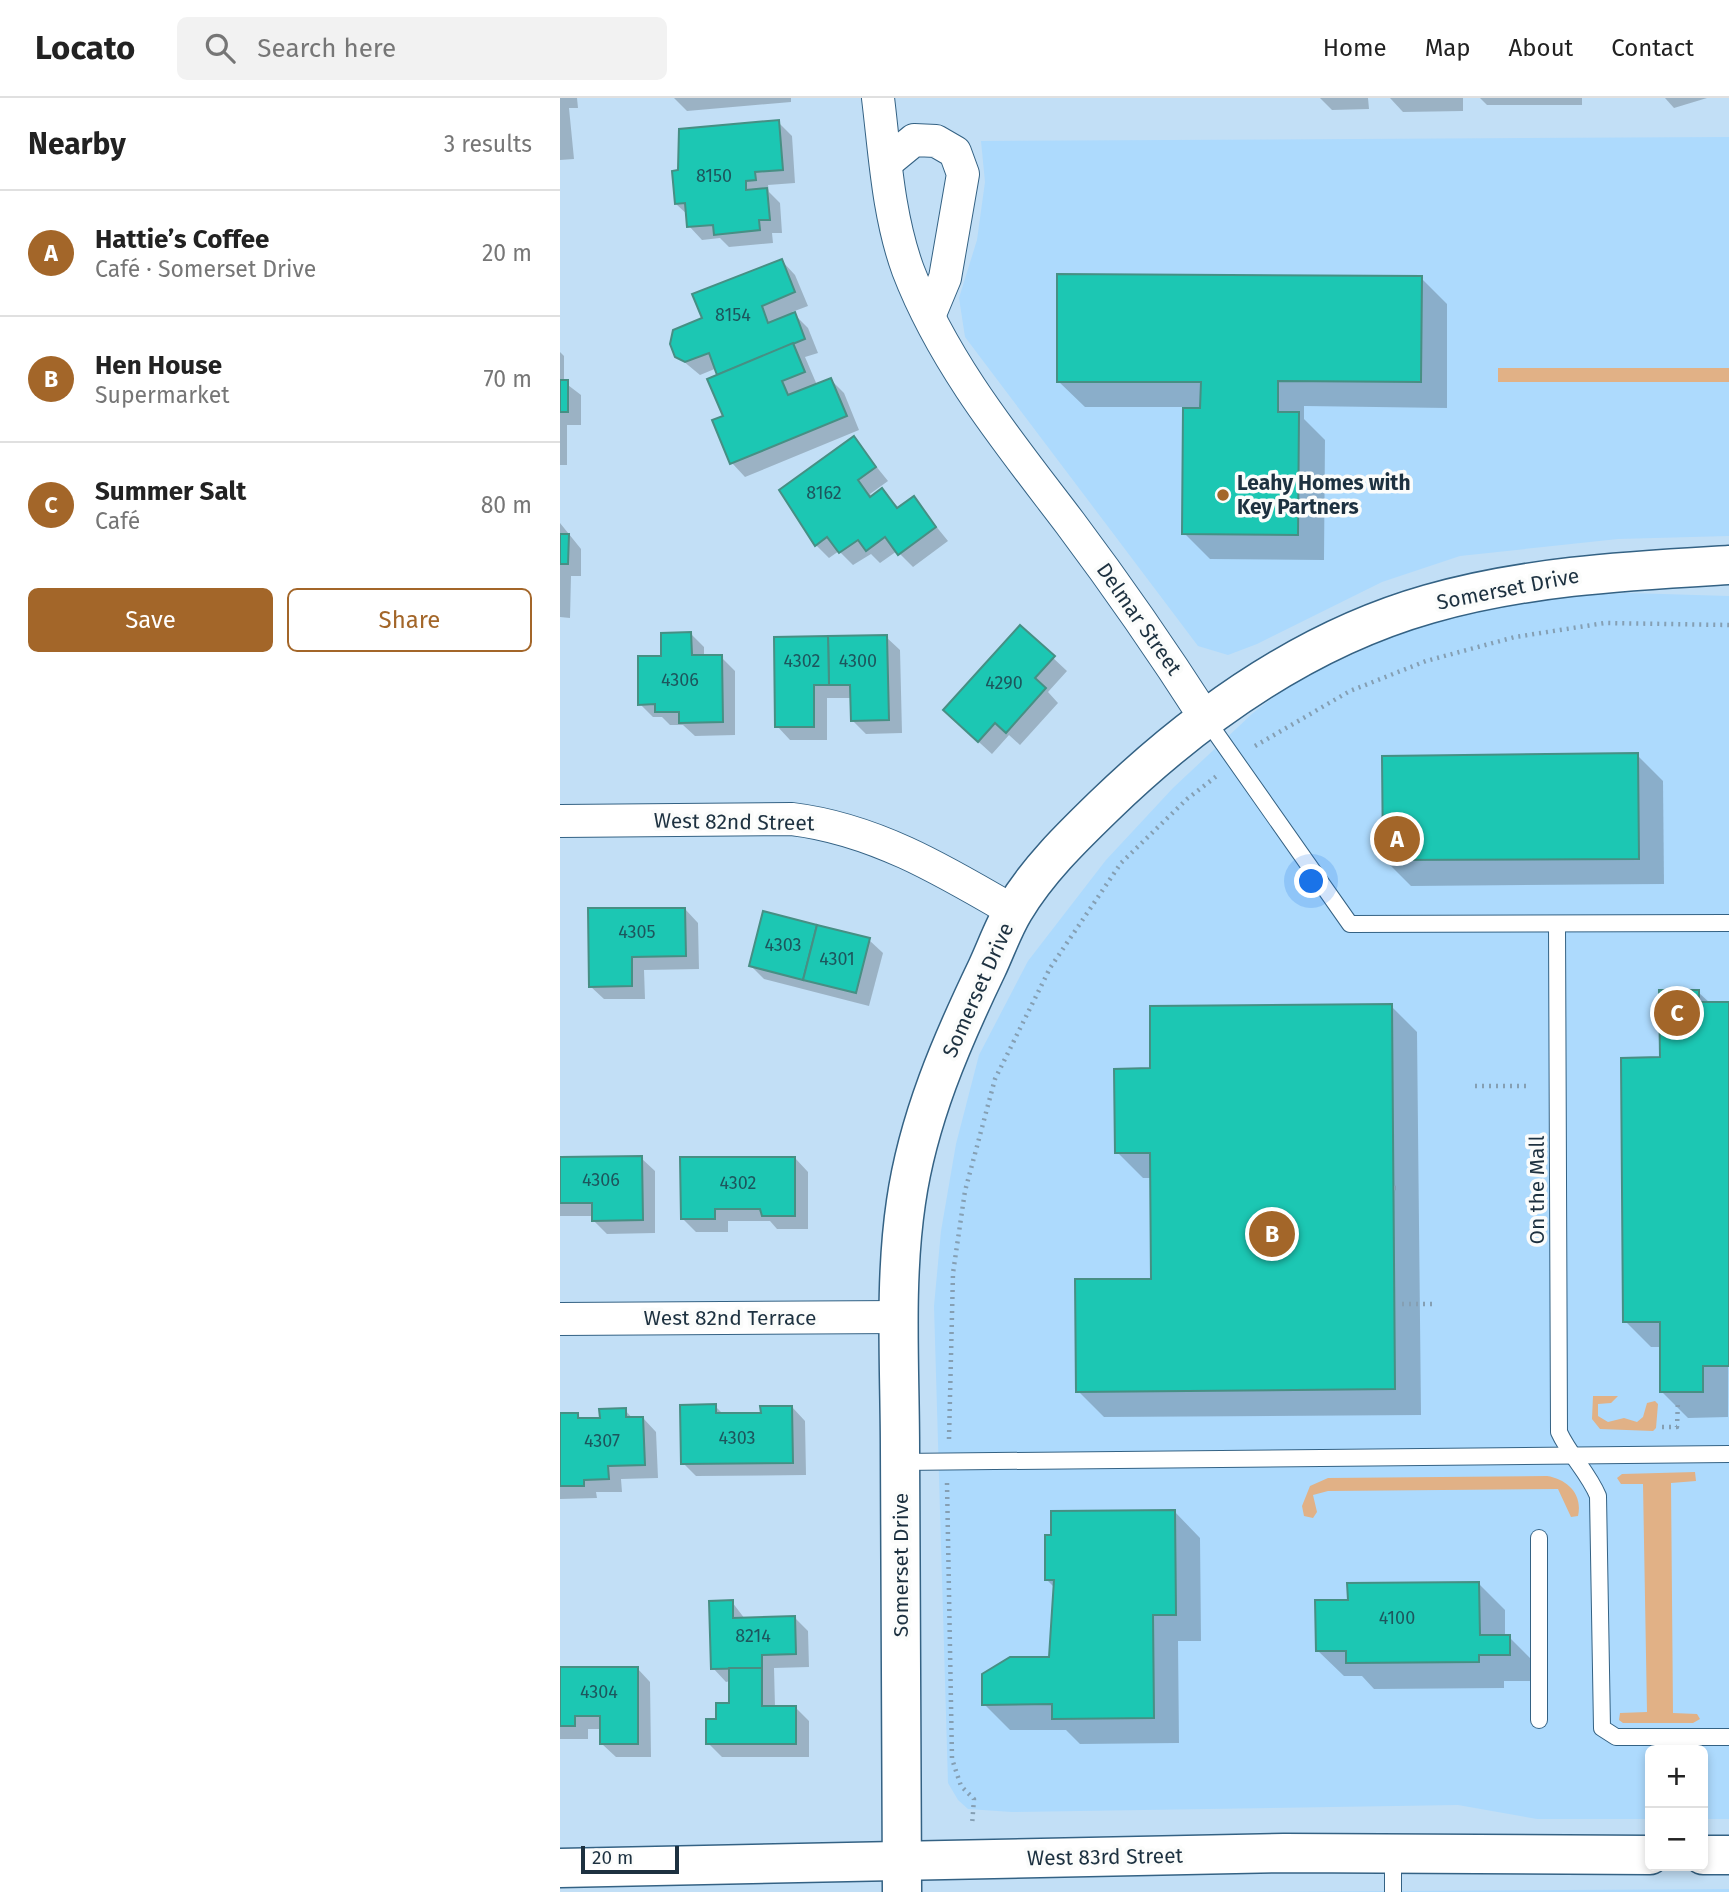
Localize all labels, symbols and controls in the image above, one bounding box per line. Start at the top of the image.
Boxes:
search box [177,17,667,80]
text: Locato [35,28,135,68]
icon: search [201,29,239,67]
text: Search here [257,33,396,64]
text: Home [1323,34,1387,62]
text: Map [1425,34,1471,62]
text: About [1509,34,1573,62]
text: Contact [1611,34,1694,62]
text: Nearby [28,126,126,162]
text: 3 results [444,130,532,158]
house number: 8150 [696,165,732,187]
text: Hattie’s Coffee [95,224,269,255]
text: A [44,239,58,267]
text: 20 m [482,239,532,267]
text: Café · Somerset Drive [95,255,316,283]
house number: 8154 [715,304,751,326]
text: Hen House [95,350,222,381]
text: B [44,365,58,393]
text: 70 m [483,365,532,393]
text: Supermarket [95,381,230,409]
place label: Leahy Homes with Key Partners [1237,470,1411,520]
text: Summer Salt [95,476,246,507]
house number: 8162 [806,482,842,504]
marker: Leahy Homes with Key Partners [1215,487,1231,503]
text: C [44,491,58,519]
text: 80 m [481,491,532,519]
text: Café [95,507,140,535]
street label: Delmar Street [1091,558,1188,681]
street label: Somerset Drive [1435,562,1581,616]
button: Save [28,588,273,652]
button: Share [287,588,532,652]
house number: 4302 [784,650,821,672]
house number: 4300 [839,650,877,672]
house number: 4306 [661,669,699,691]
house number: 4290 [985,672,1023,694]
street label: West 82nd Street [653,808,815,836]
pin: A [1374,813,1420,865]
your location [1294,864,1328,898]
street label: Somerset Drive [937,919,1019,1061]
house number: 4305 [618,921,656,943]
house number: 4303 [764,934,802,956]
house number: 4301 [819,948,855,970]
pin: C [1654,987,1700,1039]
street label: On the Mall [1524,1135,1550,1245]
house number: 4306 [582,1169,620,1191]
house number: 4302 [720,1172,757,1194]
pin: B [1249,1208,1295,1260]
street label: West 82nd Terrace [644,1305,816,1331]
house number: 4303 [718,1427,756,1449]
house number: 4307 [584,1430,620,1452]
street label: Somerset Drive [888,1493,914,1637]
house number: 4100 [1379,1607,1415,1629]
house number: 8214 [735,1625,771,1647]
house number: 4304 [580,1681,618,1703]
map controls [1645,1745,1708,1871]
button: + [1645,1745,1708,1808]
button: − [1645,1808,1708,1871]
scale bar [581,1843,679,1875]
street label: West 83rd Street [1027,1843,1184,1871]
text: 20 m [592,1846,633,1869]

